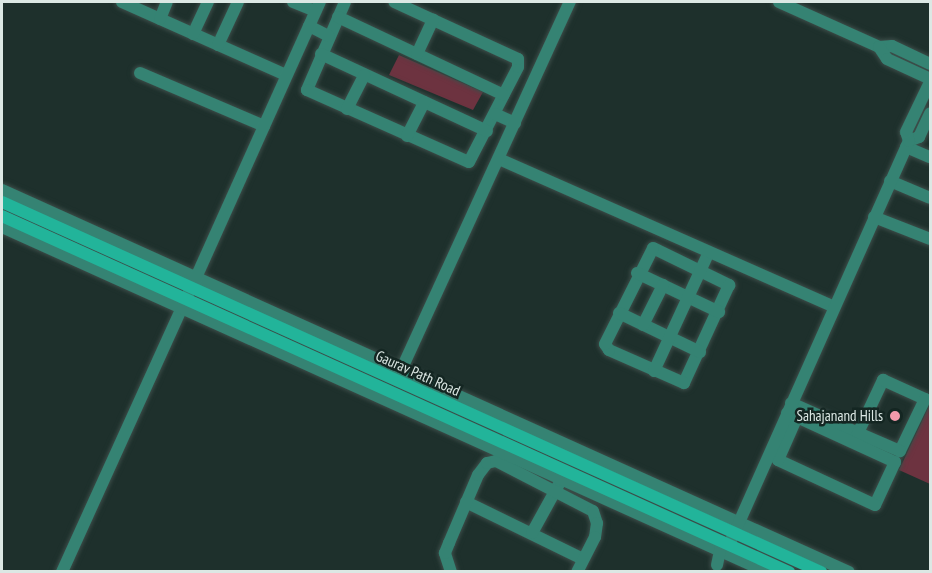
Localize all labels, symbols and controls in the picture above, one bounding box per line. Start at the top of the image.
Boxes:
street label: Gaurav Path Road [373,346,463,400]
place label: Sahajanand Hills [797,407,883,425]
marker: Sahajanand Hills [888,409,902,423]

